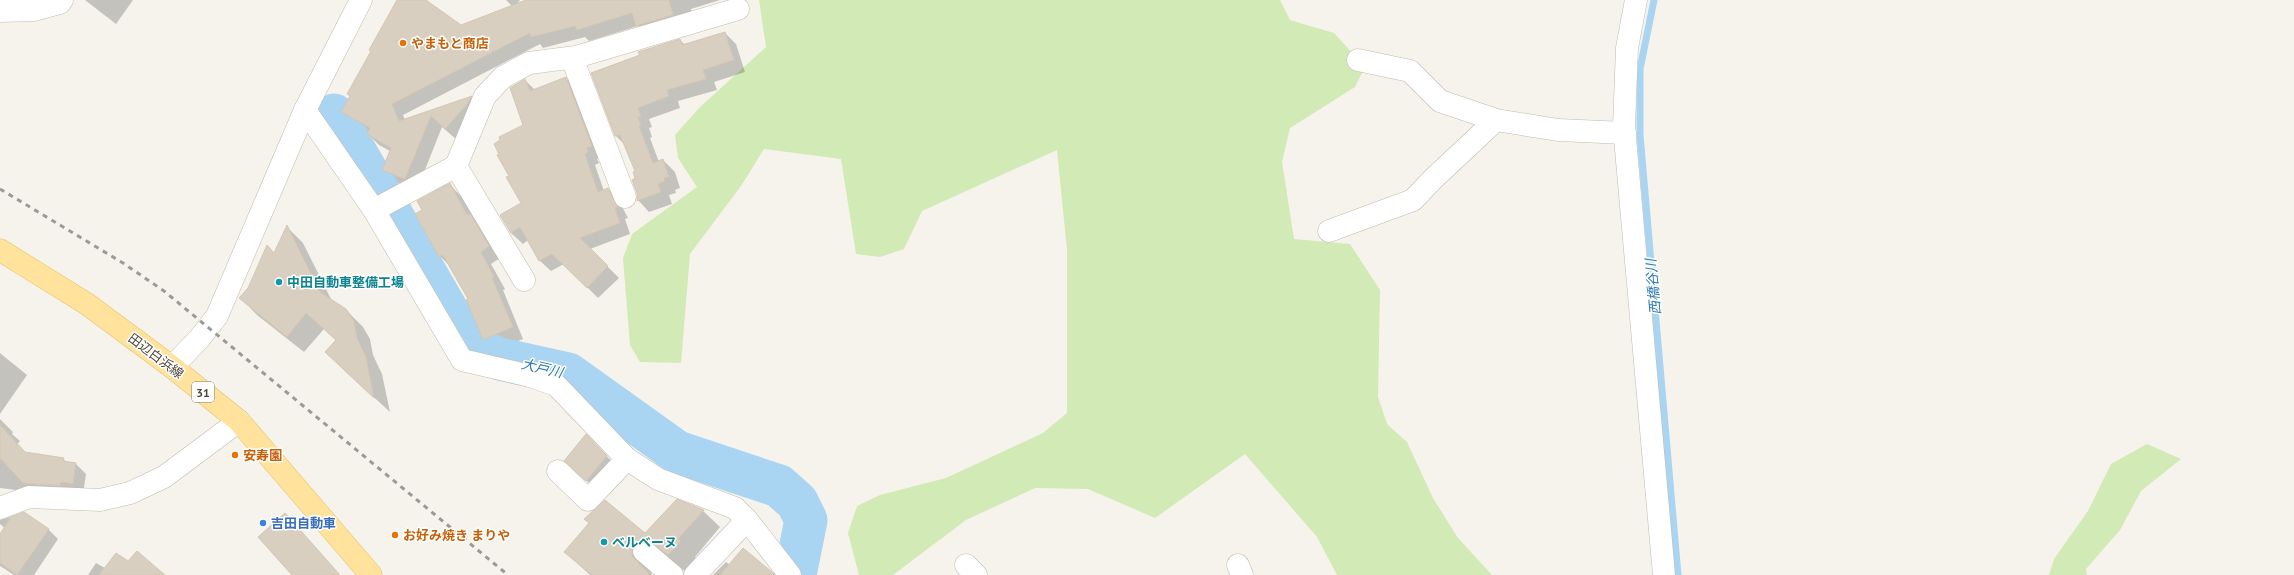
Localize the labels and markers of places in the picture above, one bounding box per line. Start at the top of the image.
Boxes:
place label: やまもと商店 [411,35,489,52]
marker: やまもと商店 [398,38,408,48]
place label: 中田自動車整備工場 [287,274,404,291]
marker: 中田自動車整備工場 [274,277,284,287]
place label: 安寿園 [243,447,282,464]
marker: 安寿園 [230,450,240,460]
place label: 吉田自動車 [271,515,336,532]
marker: 吉田自動車 [258,518,268,528]
place label: お好み焼き まりや [403,527,510,544]
marker: お好み焼き まりや [390,530,400,540]
place label: ベルベーヌ [612,534,677,551]
marker: ベルベーヌ [599,537,609,547]

